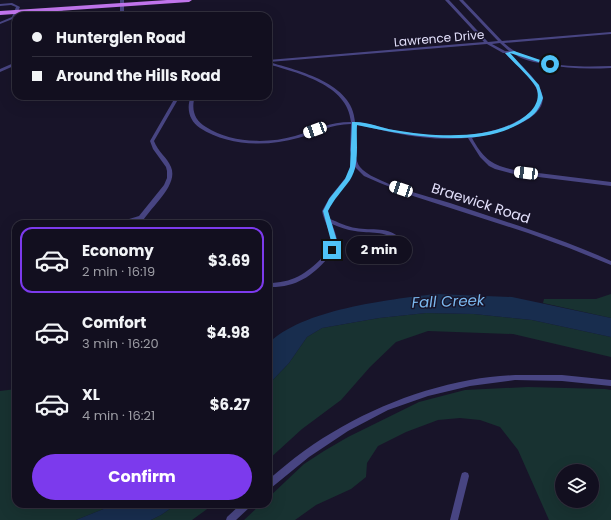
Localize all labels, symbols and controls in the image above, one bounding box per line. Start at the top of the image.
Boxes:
street label: Lawrence Drive [393,26,485,50]
text: Hunterglen Road [56,27,186,48]
route start [541,55,559,73]
text: Around the Hills Road [56,65,221,86]
car [302,120,328,140]
car [513,166,539,180]
street label: Braewick Road [429,178,533,228]
car [388,179,414,199]
callout: 2 min [346,236,412,264]
text: Economy [82,240,154,261]
text: 2 min [361,240,397,259]
route end [323,241,341,259]
icon: car [34,242,70,278]
text: $3.69 [208,250,250,271]
text: 2 min · 16:19 [82,262,155,281]
water label: Fall Creek [411,289,486,313]
text: Comfort [82,312,146,333]
icon: car [34,314,70,350]
text: $4.98 [207,322,250,343]
text: 3 min · 16:20 [82,334,159,353]
text: XL [82,384,100,405]
icon: car [34,386,70,422]
text: $6.27 [210,394,250,415]
text: 4 min · 16:21 [82,406,155,425]
button: Confirm [32,454,252,500]
map controls [555,464,599,508]
button: layers [555,464,599,508]

